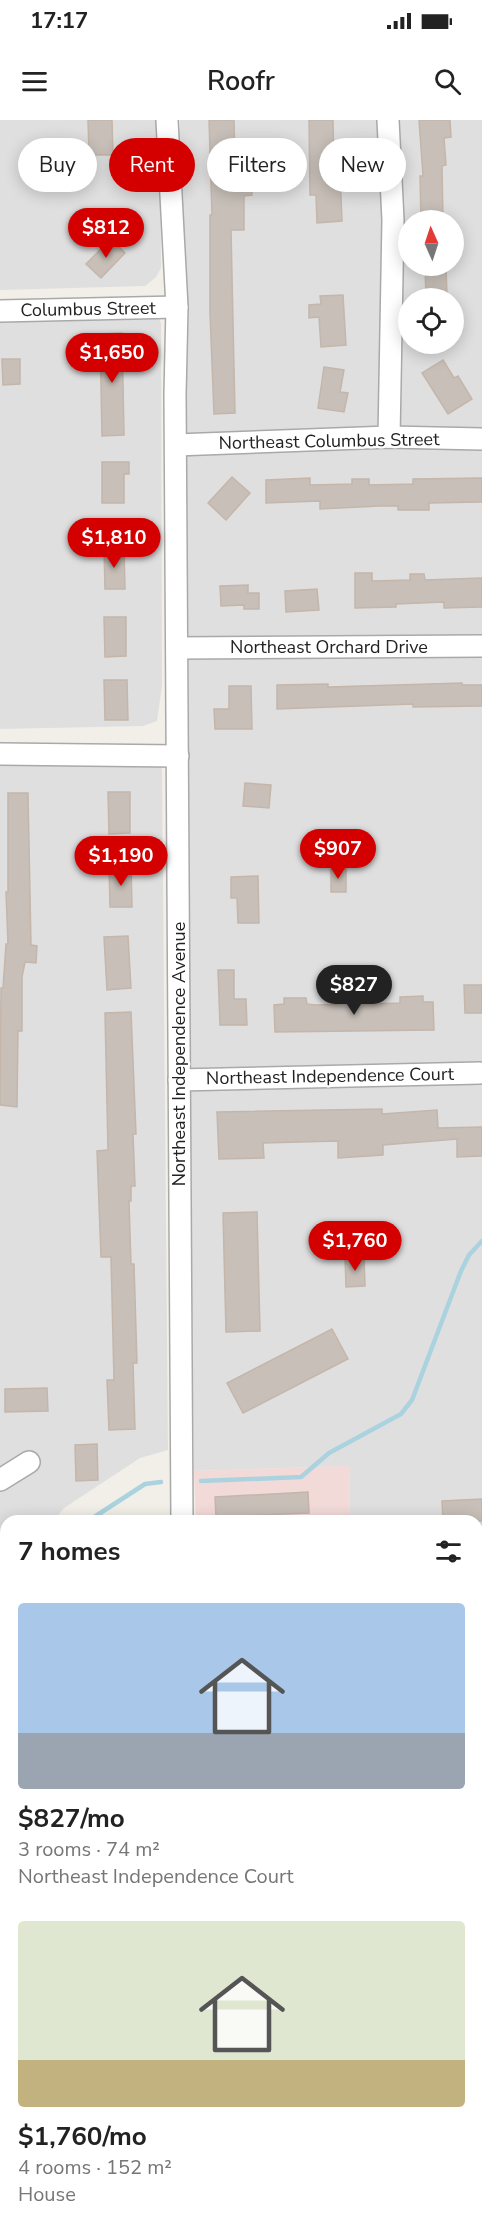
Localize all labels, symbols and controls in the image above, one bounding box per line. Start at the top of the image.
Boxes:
text: 17:17 [30,6,88,36]
text: Roofr [207,63,275,100]
icon: menu [18,65,51,98]
icon: search [431,65,464,98]
chip: Buy [18,138,97,192]
chip: Rent [109,138,195,192]
chip: Filters [207,138,307,192]
chip: New [319,138,406,192]
pin: $812 [70,208,142,259]
north arrow [398,210,464,276]
map controls [398,210,464,354]
text: $812 [82,214,130,241]
button: locate [398,288,464,354]
street label: Columbus Street [20,296,157,322]
pin: $1,650 [63,333,161,384]
text: $1,650 [80,339,144,366]
street label: Northeast Columbus Street [218,427,440,455]
pin: $1,810 [65,518,163,569]
text: $1,810 [82,524,146,551]
street label: Northeast Orchard Drive [230,635,428,659]
pin: $907 [302,829,374,880]
text: $907 [314,835,362,862]
pin: $1,190 [72,836,170,887]
text: $1,190 [89,842,153,869]
street label: Northeast Independence Avenue [167,922,191,1186]
pin: $827 [318,965,390,1016]
text: $827 [330,971,378,998]
street label: Northeast Independence Court [206,1062,455,1090]
pin: $1,760 [306,1221,404,1272]
text: $1,760 [323,1227,387,1254]
text: 7 homes [18,1534,120,1569]
icon: filters [432,1535,465,1568]
icon: home [188,1642,296,1750]
text: $827/mo [18,1801,125,1836]
text: 3 rooms · 74 m² [18,1836,160,1863]
text: Northeast Independence Court [18,1863,294,1890]
icon: home [188,1960,296,2068]
text: $1,760/mo [18,2119,147,2154]
text: 4 rooms · 152 m² [18,2154,172,2181]
text: House [18,2181,76,2208]

